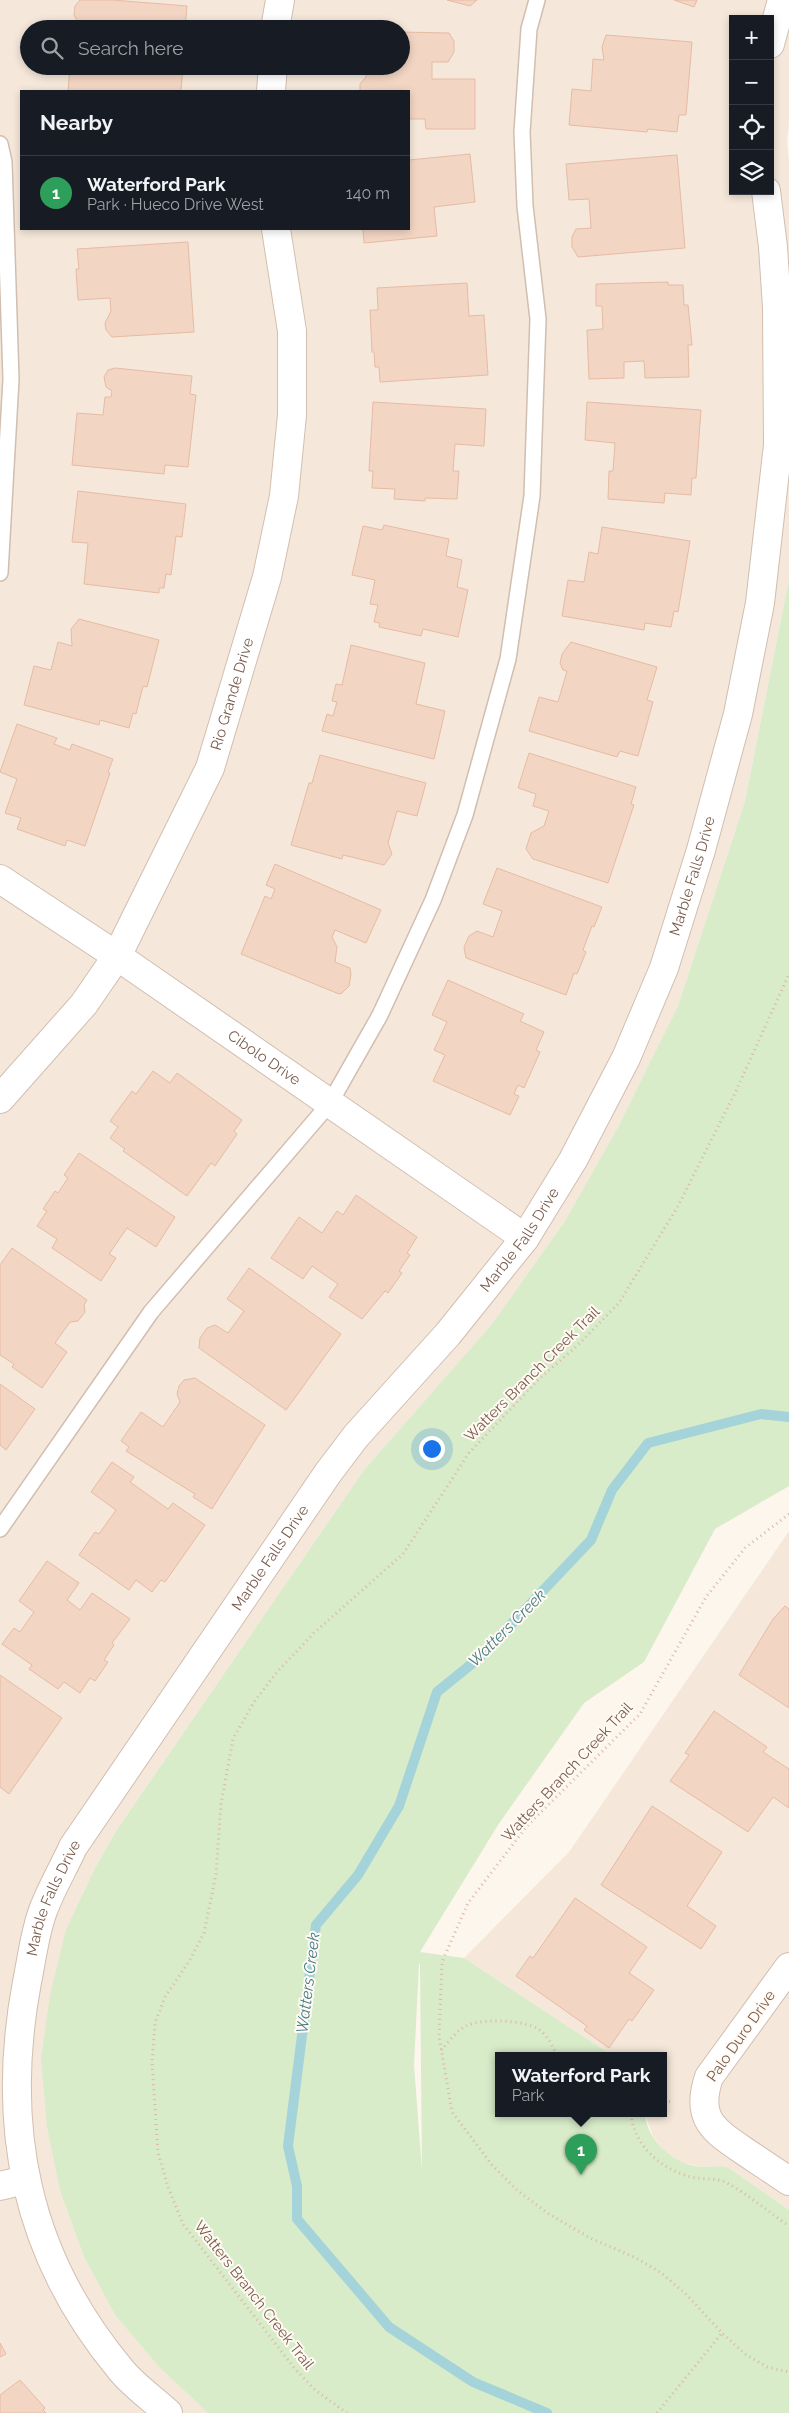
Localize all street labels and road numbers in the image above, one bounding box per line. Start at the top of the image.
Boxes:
street label: Rio Grande Drive [207,635,257,752]
street label: Marble Falls Drive [666,814,719,938]
street label: Cibolo Drive [224,1026,304,1089]
street label: Marble Falls Drive [476,1184,563,1295]
street label: Watters Branch Creek Trail [461,1302,604,1445]
street label: Marble Falls Drive [228,1502,313,1614]
street label: Watters Branch Creek Trail [498,1698,637,1845]
street label: Marble Falls Drive [23,1836,84,1957]
street label: Palo Duro Drive [703,1987,779,2085]
street label: Watters Branch Creek Trail [190,2217,318,2374]

